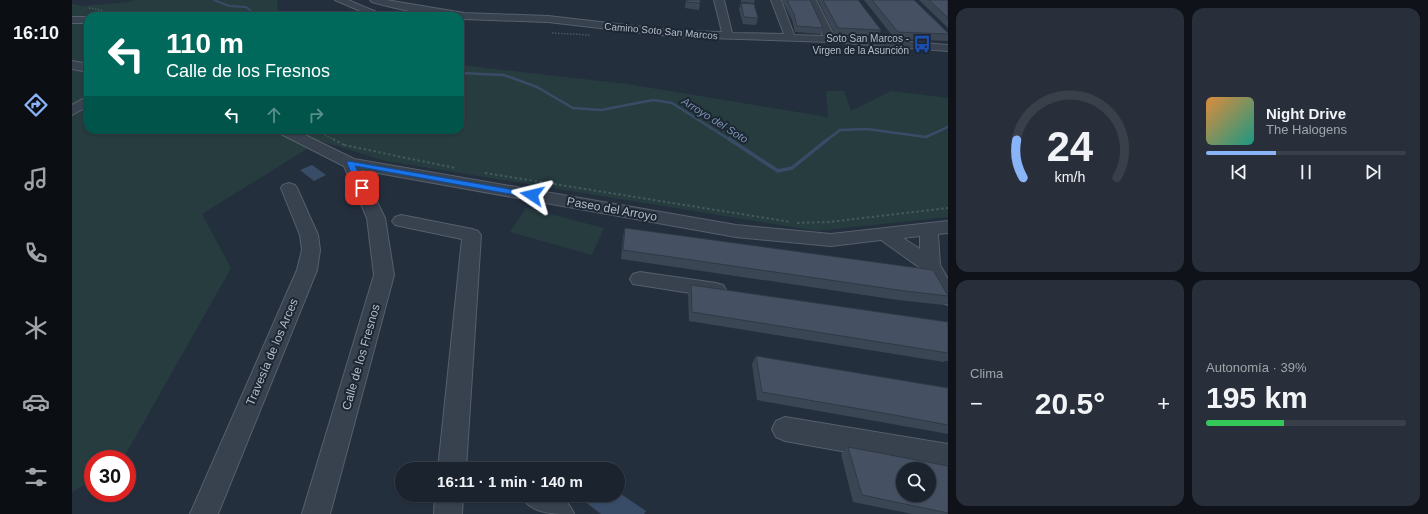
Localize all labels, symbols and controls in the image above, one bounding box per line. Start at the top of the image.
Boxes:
street label: Camino Soto San Marcos [604,21,718,41]
text: 16:10 [13,23,59,43]
icon: left [100,28,152,80]
text: 110 m [166,28,244,59]
place label: Soto San Marcos - Virgen de la Asunción [812,33,909,56]
bus stop icon: Soto San Marcos - Virgen de la Asunción [912,34,932,54]
text: Calle de los Fresnos [166,61,330,81]
icon: directions [22,91,50,119]
water label: Arroyo del Soto [679,94,750,145]
icon: left [221,104,243,126]
icon: ahead [263,104,285,126]
icon: right [305,104,327,126]
text: Night Drive [1266,105,1346,122]
text: The Halogens [1266,122,1347,137]
text: 24 [1047,123,1093,170]
icon: previous [1228,161,1250,183]
icon: pause [1295,161,1317,183]
icon: next [1362,161,1384,183]
icon: music [22,165,50,193]
text: km/h [1055,169,1086,185]
pin [345,171,379,205]
position arrow [511,174,553,216]
icon: arrive [351,177,373,199]
street label: Paseo del Arroyo [566,194,659,224]
icon: phone [22,239,50,267]
street label: Travesía de los Arces [243,296,301,408]
street label: Calle de los Fresnos [339,302,383,412]
icon: climate [22,314,50,342]
text: Autonomía · 39% [1206,360,1306,375]
text: Clima [970,366,1003,381]
text: 195 km [1206,381,1308,414]
text: 20.5° [1035,387,1105,420]
icon: car [22,388,50,416]
text: − [970,391,983,416]
text: + [1157,391,1170,416]
speed limit sign: 30 [84,450,136,502]
map controls [896,462,936,502]
button: search [896,462,936,502]
icon: filters [22,463,50,491]
text: 16:11 · 1 min · 140 m [437,473,583,490]

